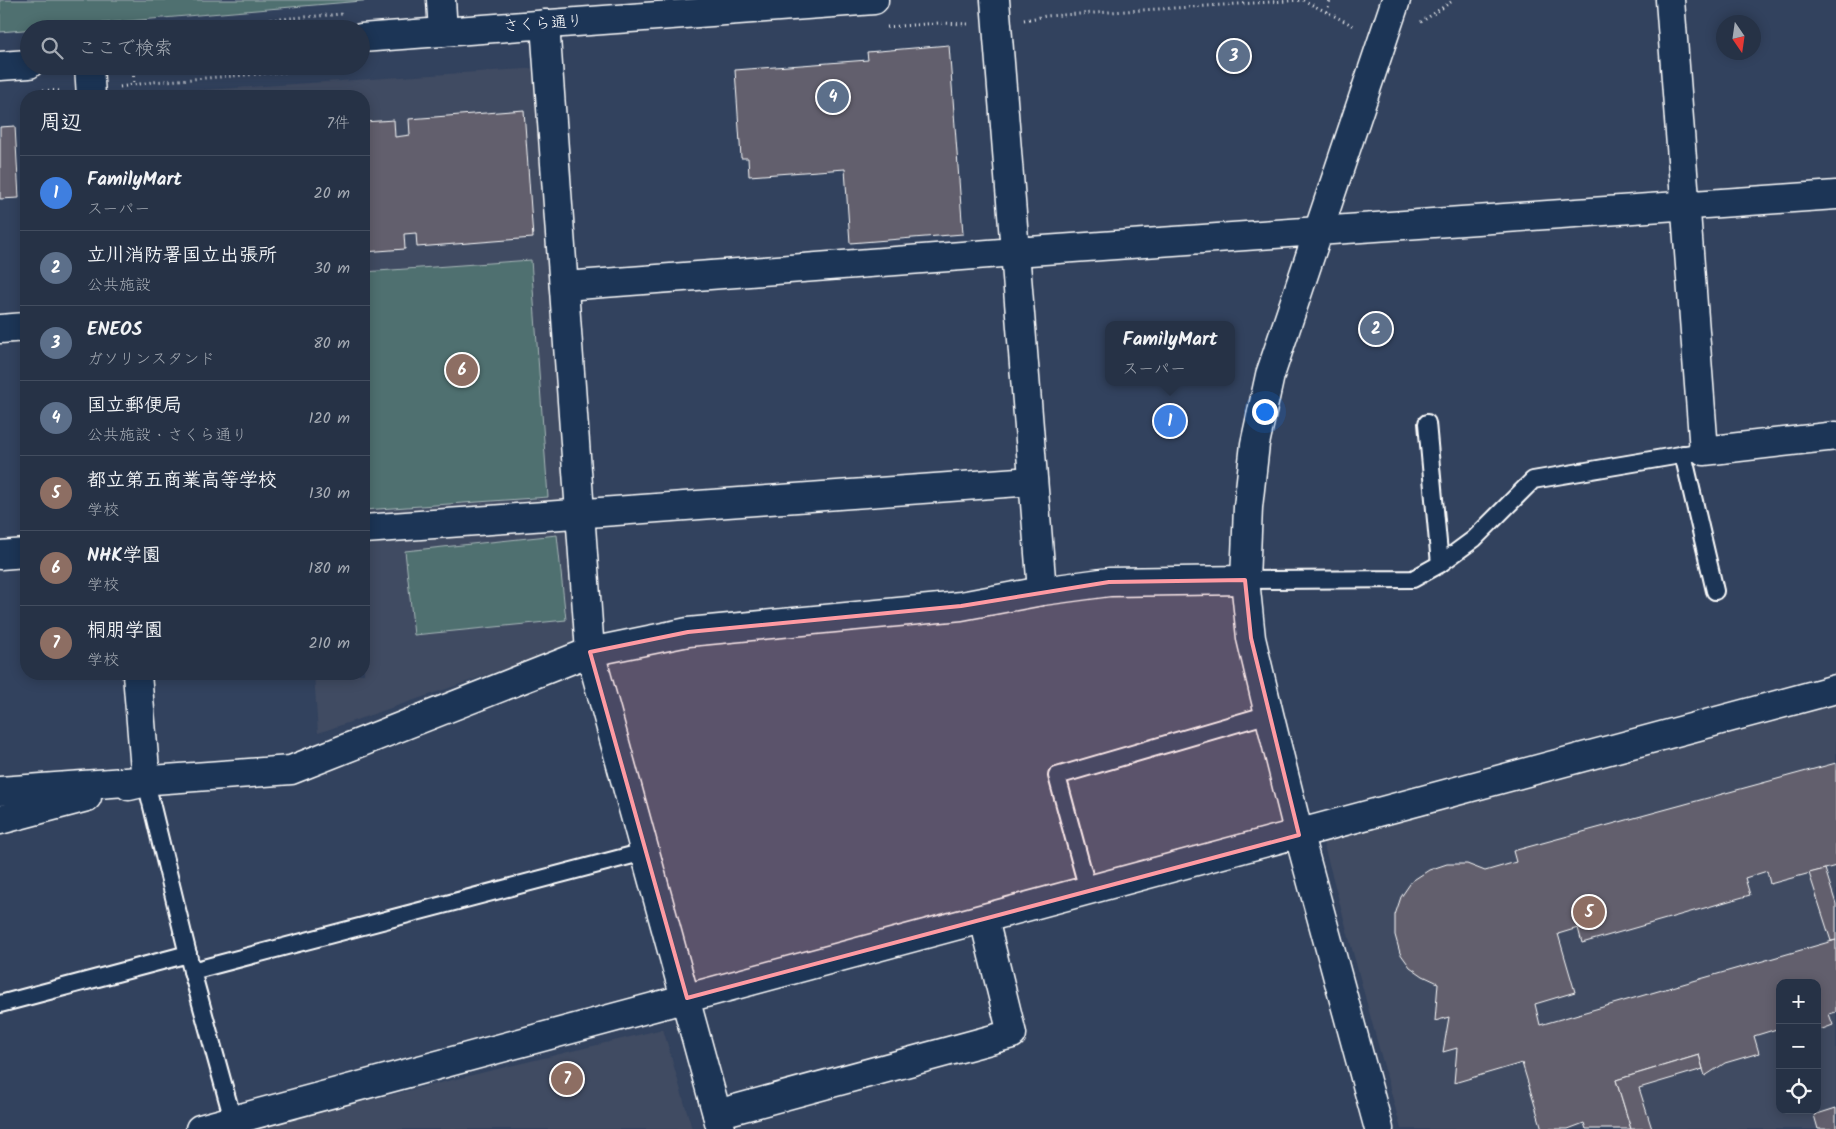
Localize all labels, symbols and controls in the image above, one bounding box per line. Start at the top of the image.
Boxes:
street label: さくら通り [502,9,584,39]
north arrow [1716,15,1761,60]
search box [20,20,370,75]
icon: search [38,34,66,62]
text: ここで検索 [78,34,173,64]
pin: 3 [1218,37,1250,75]
pin: 4 [817,78,849,116]
text: 周辺 [40,107,82,140]
text: 7件 [327,111,350,136]
text: FamilyMart [87,165,182,195]
text: 1 [54,181,58,206]
text: 20 m [314,181,350,206]
text: スーパー [87,197,150,222]
text: 立川消防署国立出張所 [87,241,277,271]
text: 2 [51,256,61,281]
text: 30 m [314,256,350,281]
text: 公共施設 [87,273,151,298]
pin: 2 [1360,310,1392,348]
text: ENEOS [87,315,142,345]
popup [1105,321,1235,386]
text: FamilyMart [1123,325,1217,355]
text: 3 [52,331,60,356]
text: 80 m [313,331,350,356]
text: ガソリンスタンド [87,347,215,372]
pin: 6 [446,351,478,389]
text: スーパー [1123,357,1186,382]
text: 国立郵便局 [87,391,182,421]
your location [1252,399,1278,425]
pin: 1 [1154,402,1186,440]
text: 4 [52,406,60,431]
text: 120 m [309,406,350,431]
text: 公共施設 · さくら通り [87,423,248,448]
text: 都立第五商業高等学校 [87,466,277,496]
text: 5 [52,481,60,506]
text: 130 m [309,481,350,506]
text: 学校 [87,498,119,523]
text: NHK学園 [87,541,161,571]
text: 6 [52,556,60,581]
text: 180 m [308,556,350,581]
text: 学校 [87,573,119,598]
text: 桐朋学園 [87,616,163,646]
text: 7 [52,631,60,656]
text: 210 m [309,631,350,656]
text: 学校 [87,648,119,673]
pin: 5 [1573,893,1605,931]
map controls [1776,979,1821,1114]
button: + [1776,979,1821,1024]
button: − [1776,1024,1821,1069]
pin: 7 [551,1060,583,1098]
button: locate [1776,1069,1821,1114]

